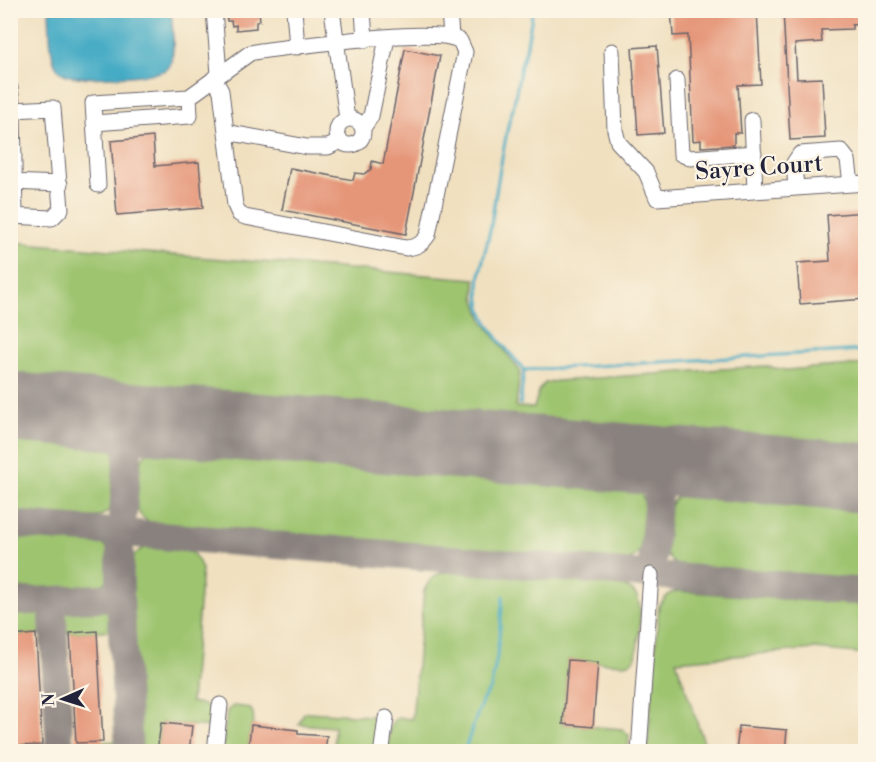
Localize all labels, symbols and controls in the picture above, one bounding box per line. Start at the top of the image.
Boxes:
street label: Sayre Court [694,149,824,187]
north arrow [33,669,93,729]
text: N [39,693,59,707]

